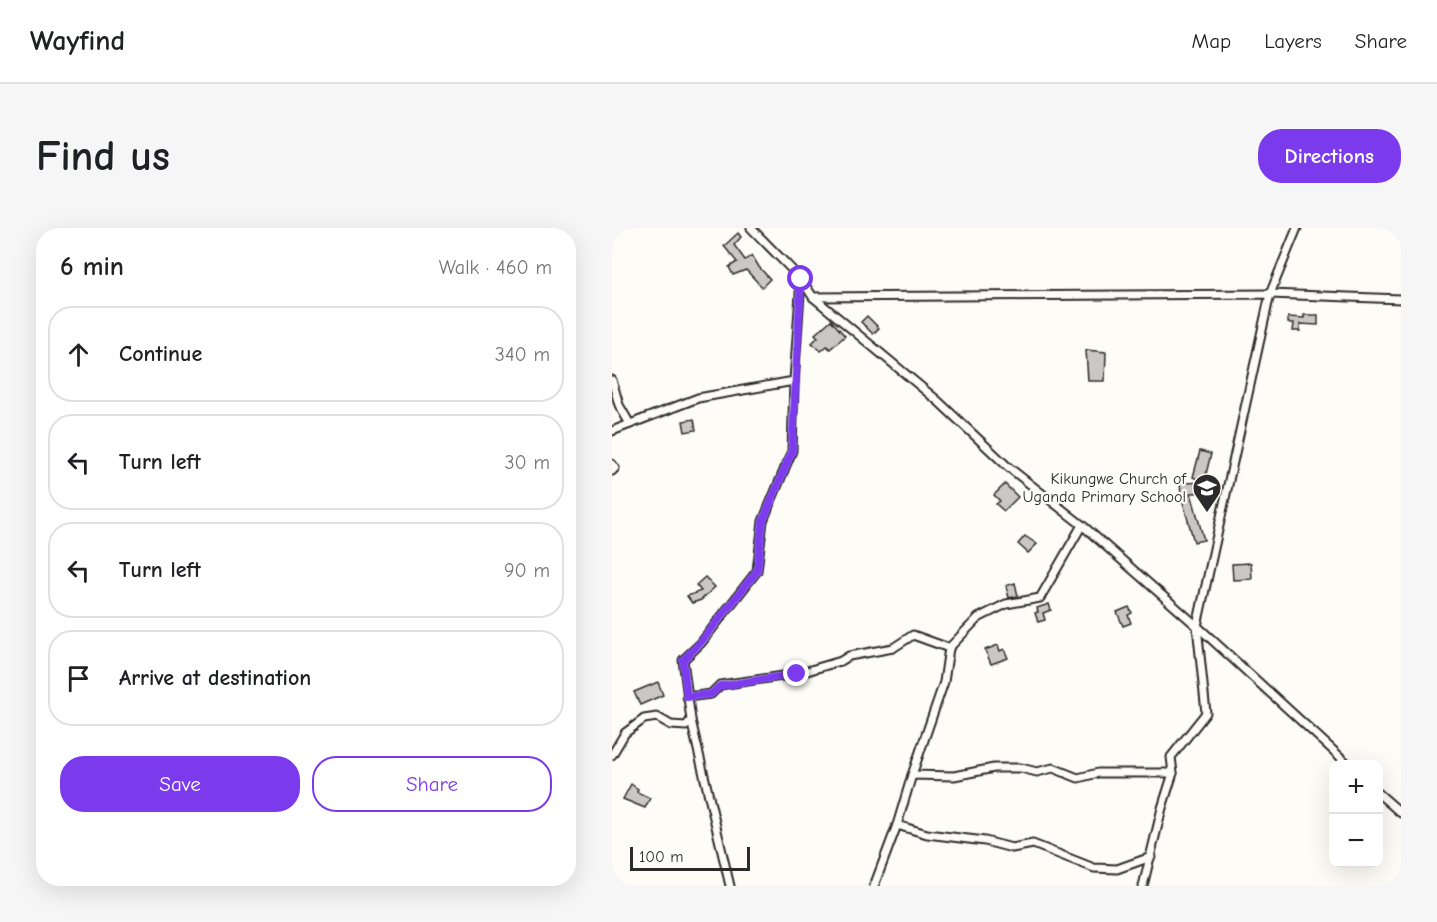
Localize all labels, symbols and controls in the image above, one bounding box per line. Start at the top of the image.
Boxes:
text: Wayfind [30,25,125,57]
text: Map [1192,29,1231,53]
text: Layers [1264,29,1322,53]
text: Share [1355,29,1407,53]
button: Directions [1258,129,1401,183]
text: Find us [36,132,170,181]
text: 6 min [60,252,124,282]
text: Walk · 460 m [439,256,552,279]
route start [787,265,813,291]
icon: ahead [62,338,95,371]
text: Continue [119,341,202,367]
text: 340 m [495,343,550,366]
icon: left [62,446,95,479]
text: Turn left [119,449,201,475]
text: 30 m [504,451,550,474]
place label: Kikungwe Church of Uganda Primary School [1022,470,1188,506]
school or university icon: Kikungwe Church of Uganda Primary School [1191,472,1223,514]
icon: left [62,554,95,587]
text: Turn left [119,557,201,583]
text: 90 m [504,559,550,582]
route end [783,660,809,686]
icon: arrive [62,662,95,695]
text: Arrive at destination [119,665,311,691]
button: Save [60,756,300,812]
button: Share [312,756,552,812]
map controls [1329,760,1383,868]
button: + [1329,760,1383,814]
button: − [1329,814,1383,868]
scale bar [630,844,750,872]
text: 100 m [639,848,683,866]

